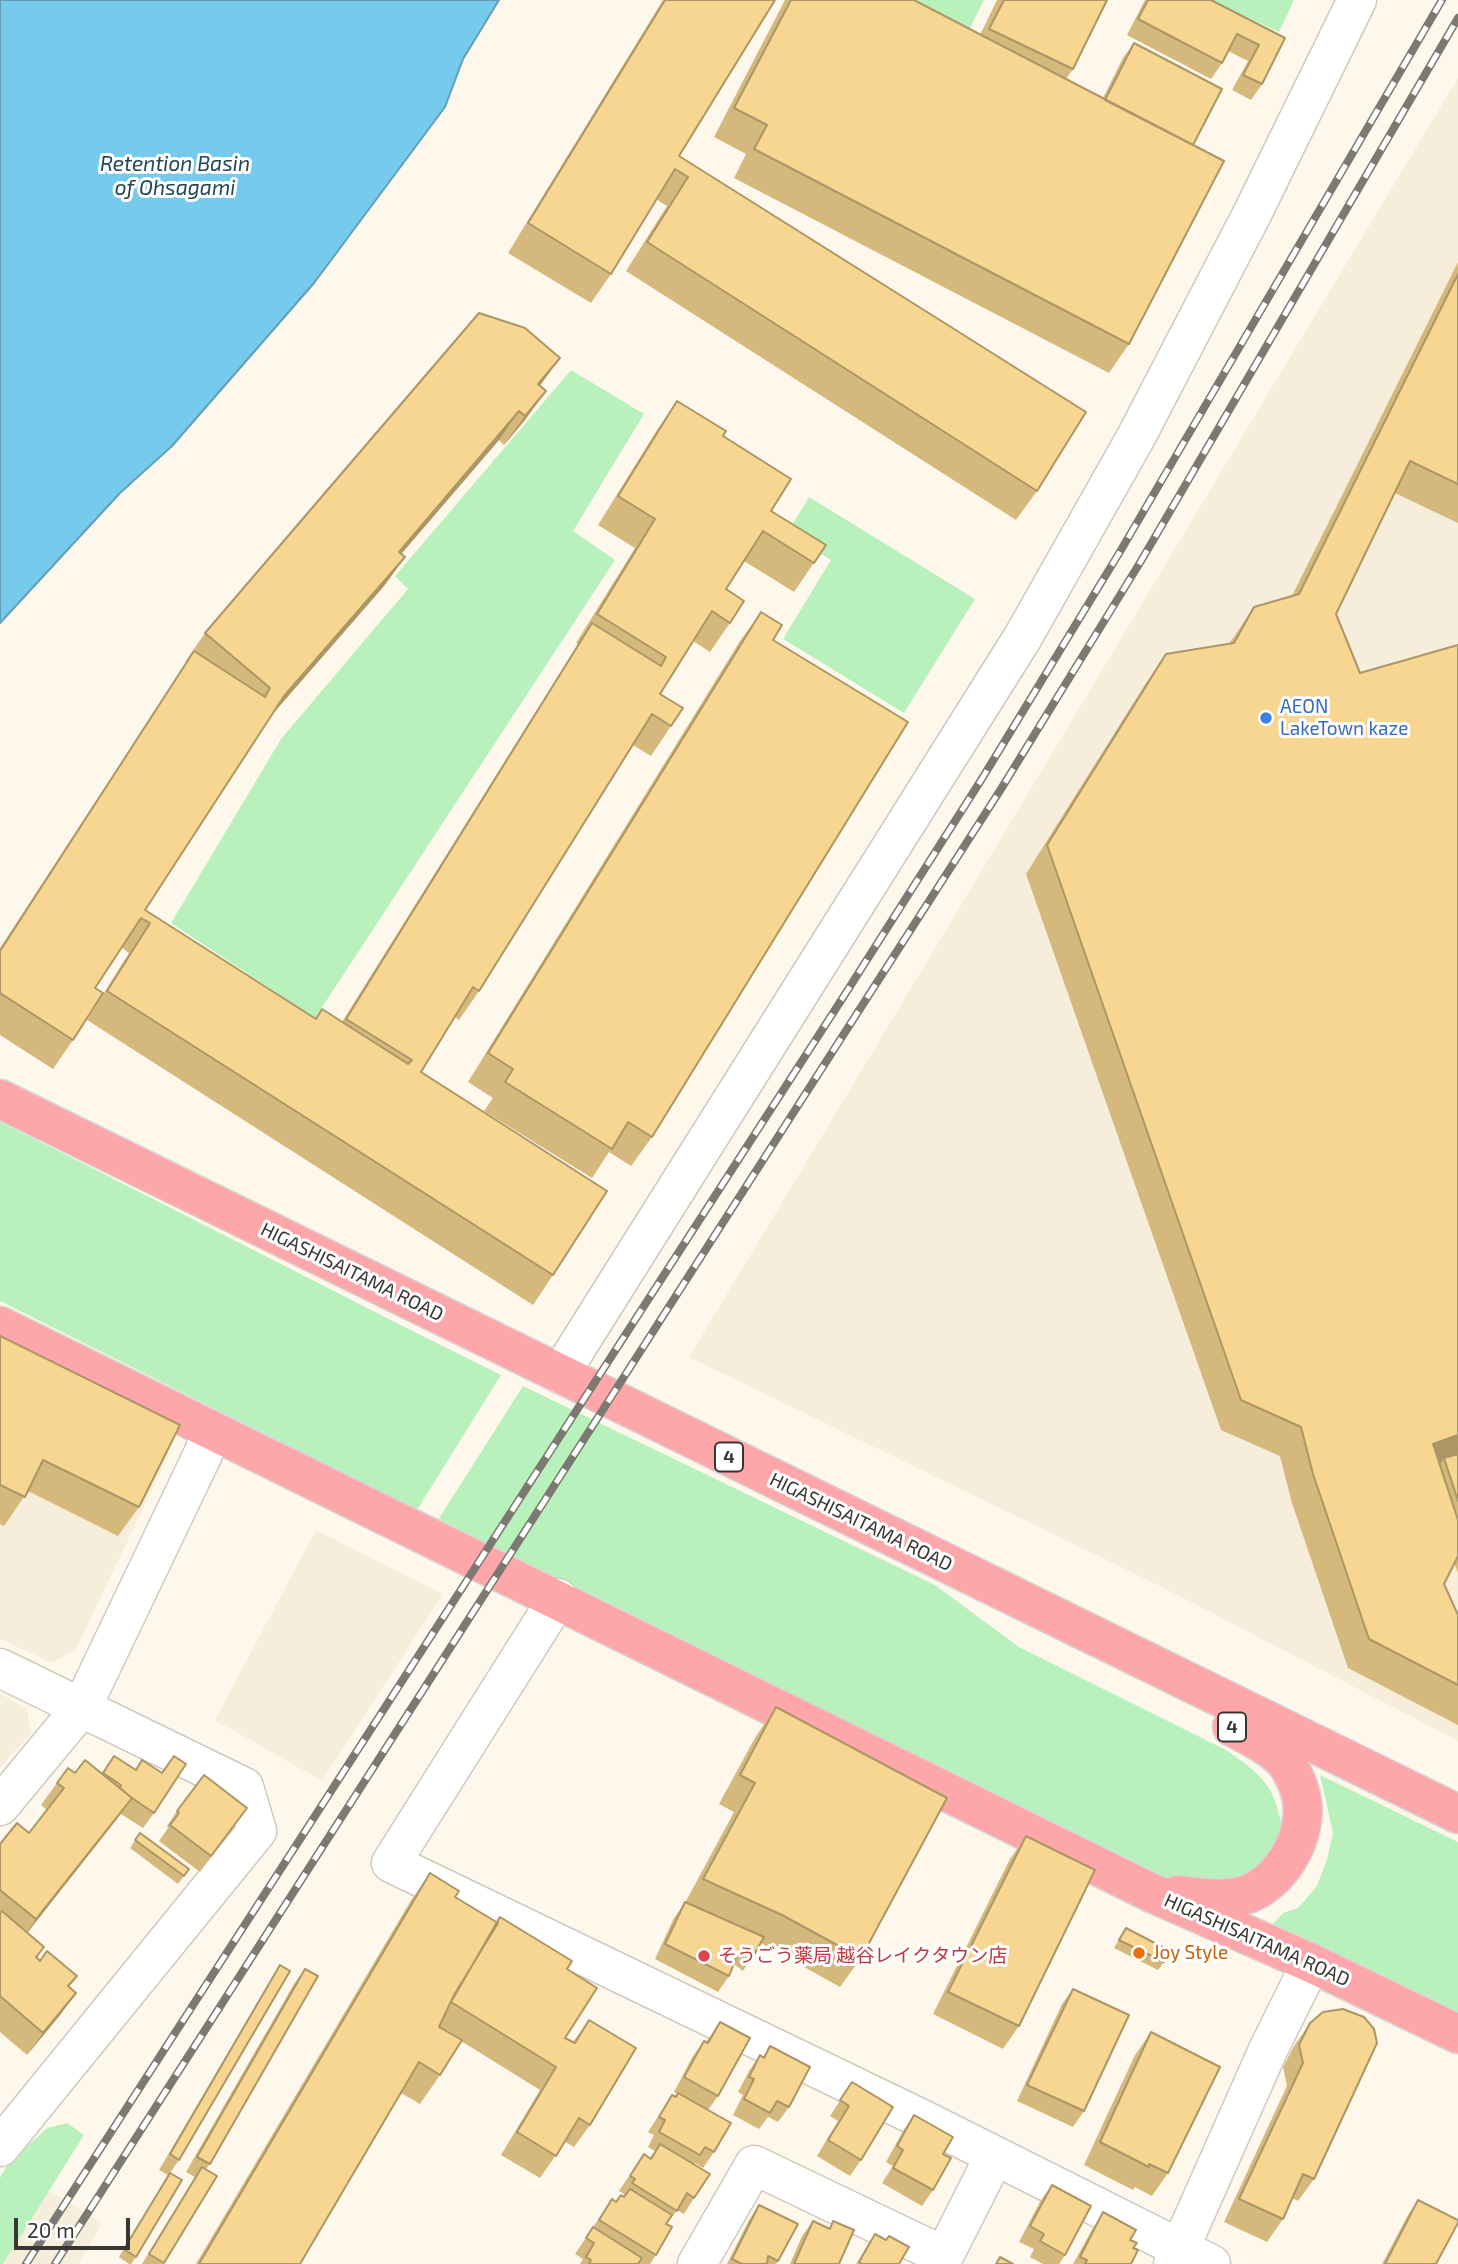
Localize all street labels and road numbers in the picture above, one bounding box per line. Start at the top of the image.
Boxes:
street label: HIGASHISAITAMA ROAD [257,1218,447,1326]
road number: 4 [715,1442,743,1472]
street label: HIGASHISAITAMA ROAD [766,1468,956,1576]
road number: 4 [1218,1712,1246,1742]
street label: HIGASHISAITAMA ROAD [1161,1889,1353,1991]

